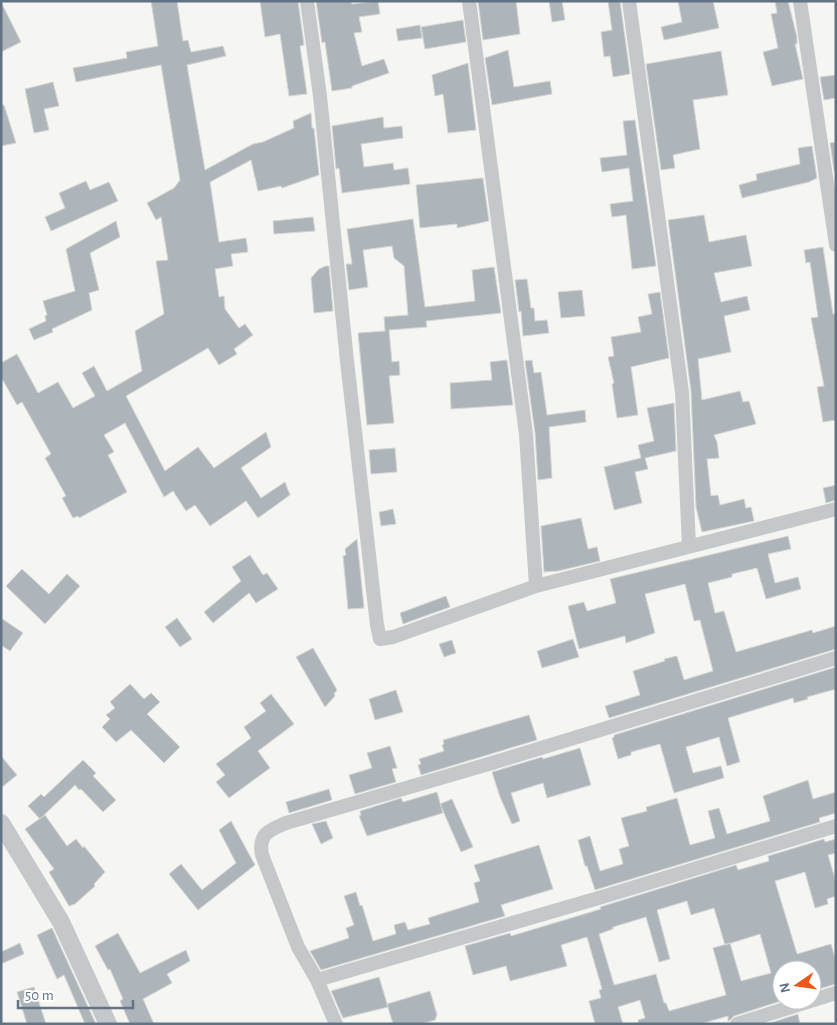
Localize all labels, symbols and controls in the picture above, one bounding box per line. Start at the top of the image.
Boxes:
north arrow [772,960,822,1010]
scale bar [18,978,132,1010]
text: N [777,981,793,994]
text: 50 m [25,988,54,1003]

